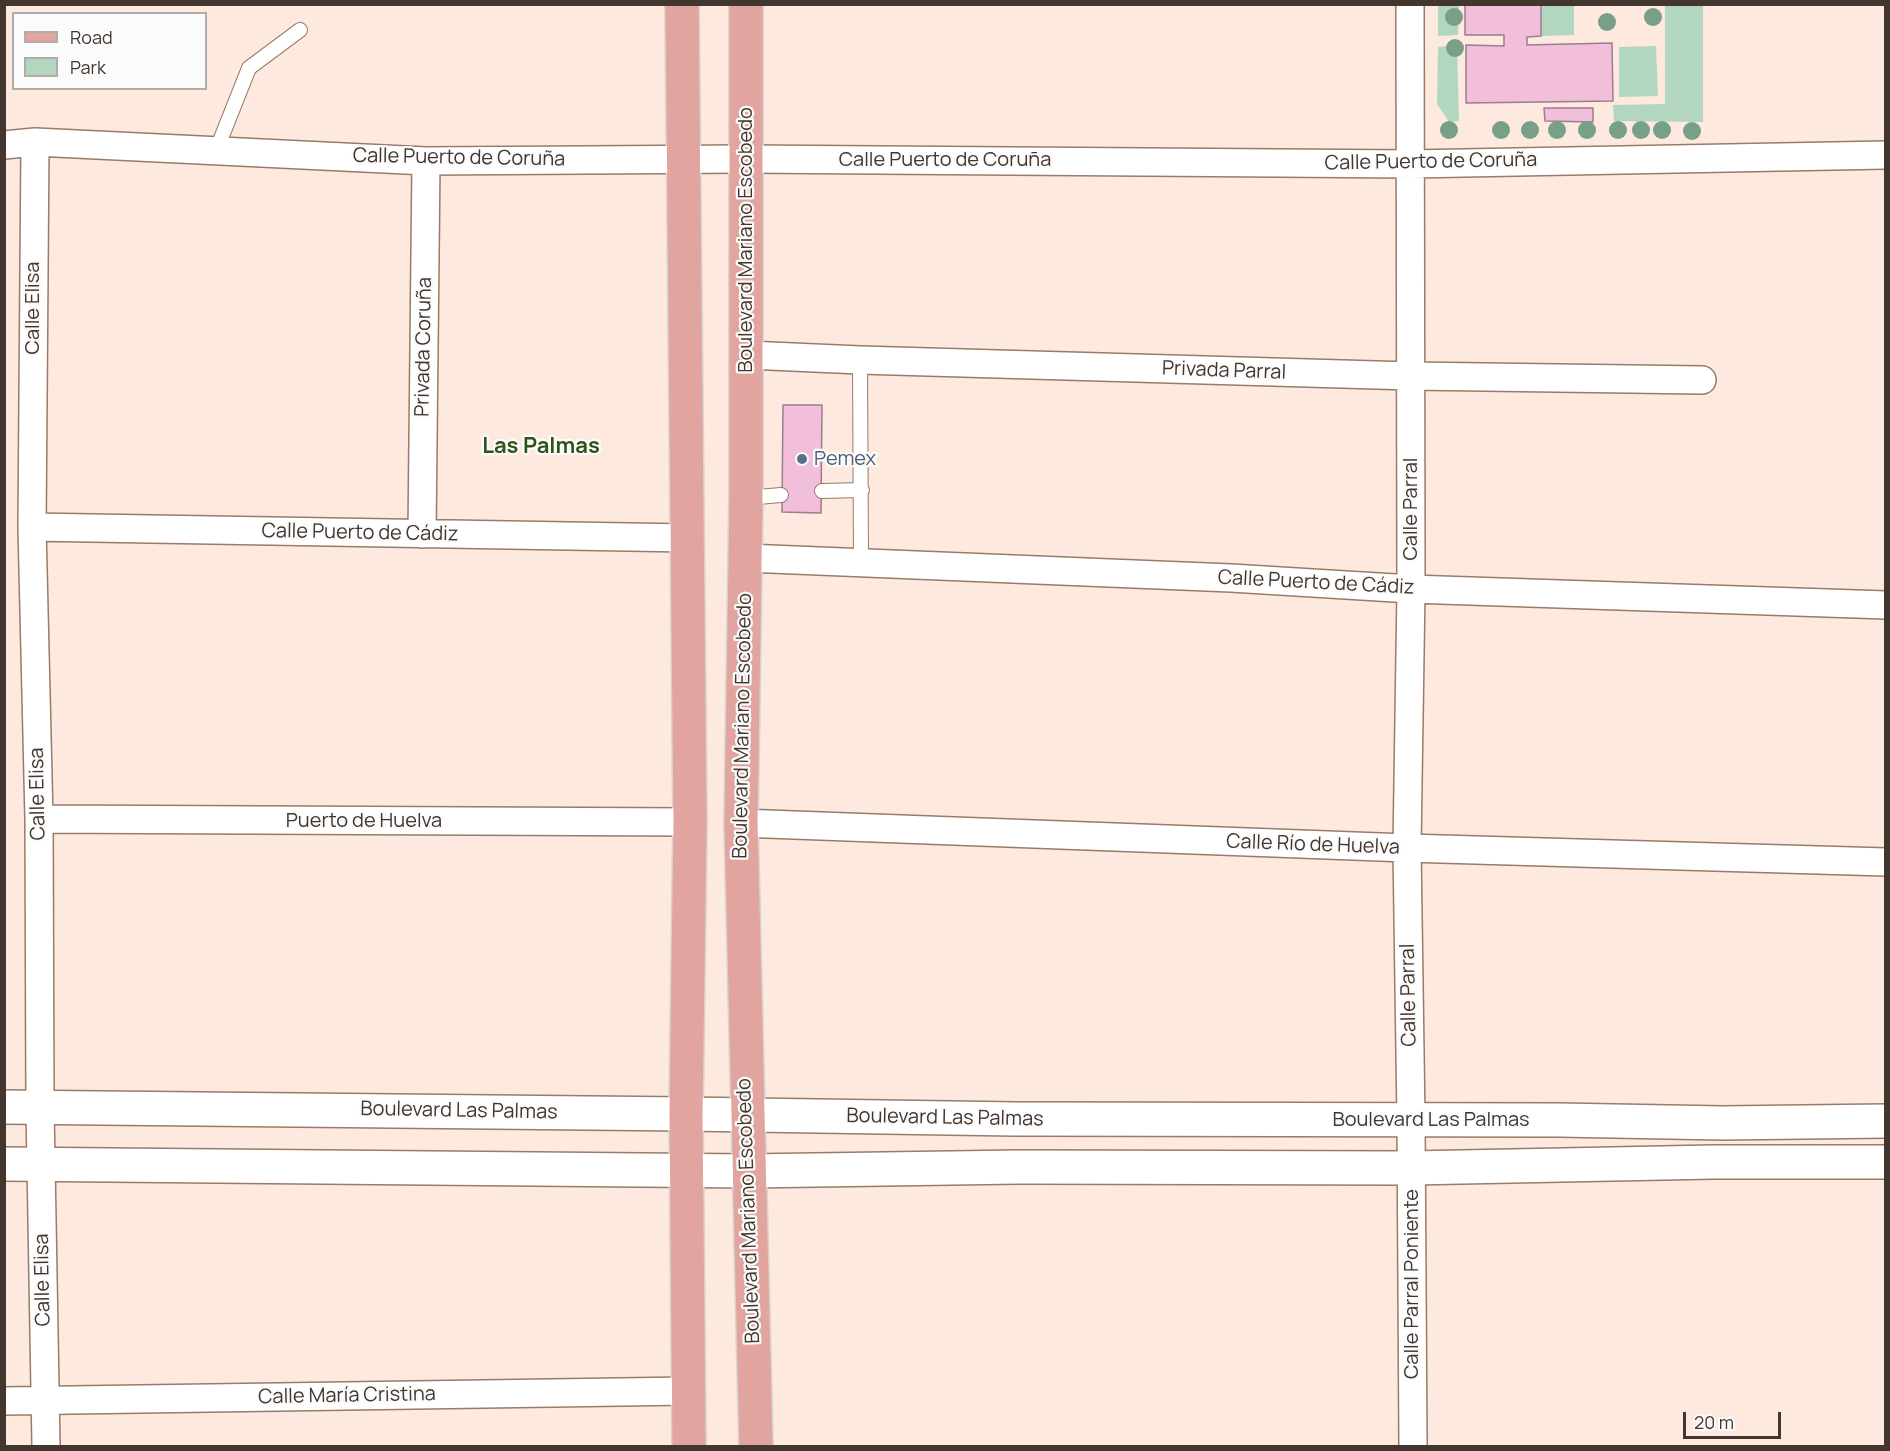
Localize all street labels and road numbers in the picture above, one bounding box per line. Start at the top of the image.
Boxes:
street label: Boulevard Mariano Escobedo [734,107,758,373]
street label: Calle Puerto de Coruña [353,144,565,172]
street label: Calle Puerto de Coruña [839,148,1051,172]
street label: Calle Puerto de Coruña [1325,148,1537,176]
street label: Calle Elisa [21,262,45,354]
street label: Privada Coruña [411,277,437,417]
street label: Privada Parral [1162,357,1286,385]
street label: Calle Parral [1399,458,1423,560]
street label: Calle Puerto de Cádiz [261,519,459,547]
street label: Calle Puerto de Cádiz [1217,566,1415,600]
street label: Boulevard Mariano Escobedo [729,593,757,859]
street label: Calle Elisa [25,747,51,841]
street label: Puerto de Huelva [286,809,442,833]
street label: Calle Río de Huelva [1226,830,1400,860]
street label: Calle Parral [1396,943,1422,1047]
street label: Boulevard Mariano Escobedo [732,1078,766,1344]
street label: Boulevard Las Palmas [360,1097,558,1125]
street label: Boulevard Las Palmas [846,1104,1044,1132]
street label: Boulevard Las Palmas [1332,1108,1530,1132]
street label: Calle Parral Poniente [1400,1189,1424,1379]
street label: Calle Elisa [30,1233,56,1327]
street label: Calle María Cristina [258,1382,436,1410]

